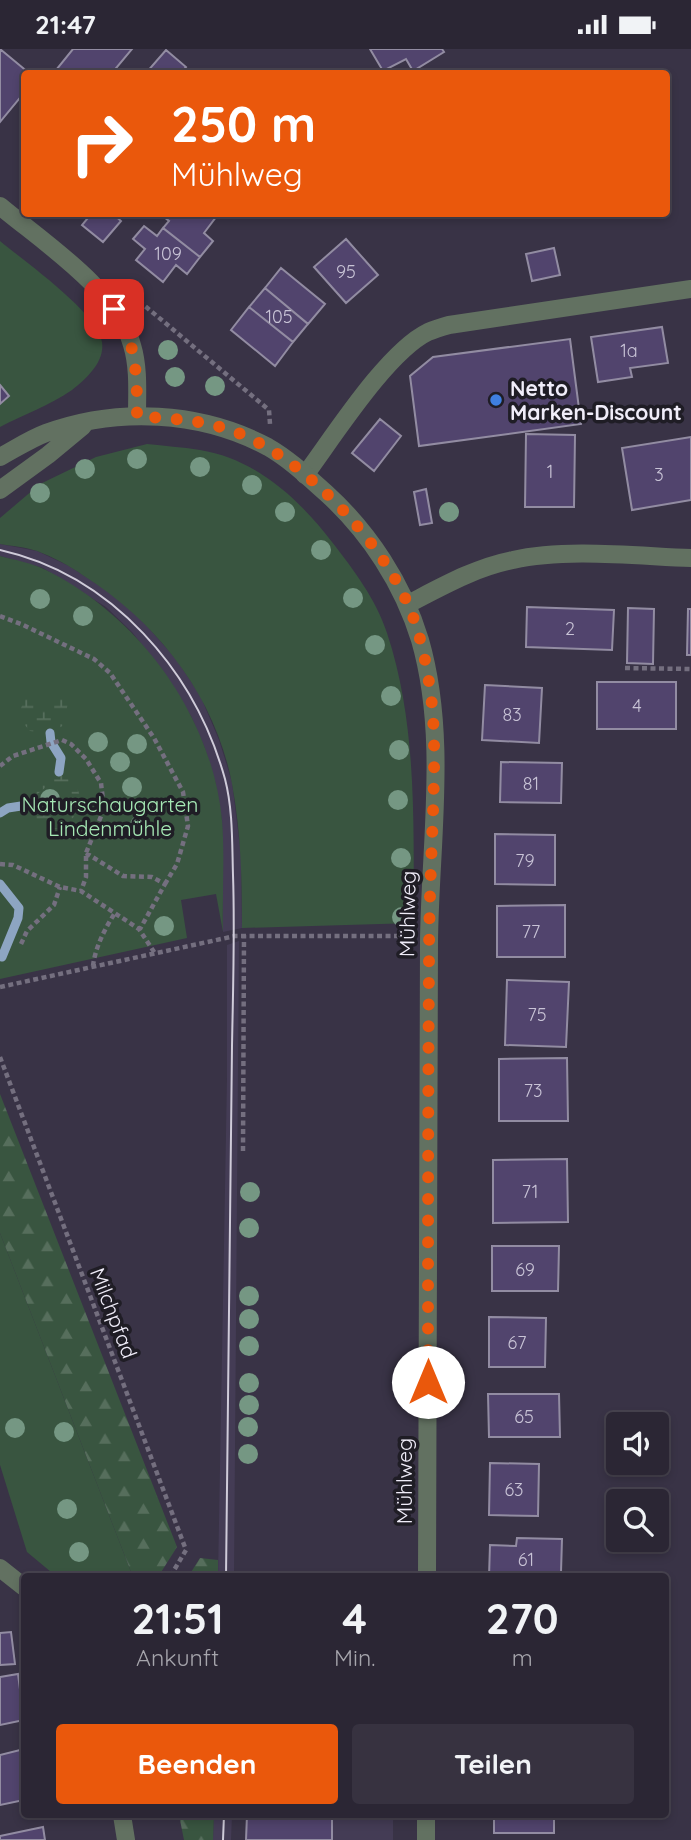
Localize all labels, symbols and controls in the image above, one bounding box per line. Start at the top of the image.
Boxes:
text: 21:47 [35,8,96,41]
text: 250 m [171,93,316,154]
icon: right [56,98,147,189]
text: Mühlweg [171,154,303,194]
house number: 109 [154,242,182,265]
house number: 95 [336,260,356,283]
pin [84,279,144,339]
icon: arrive [95,290,133,328]
house number: 105 [265,305,293,328]
house number: 1a [620,339,638,362]
place label: Netto Marken-Discount [510,375,682,425]
marker: Netto Marken-Discount [488,392,504,408]
house number: 1 [547,460,553,483]
house number: 3 [654,463,664,486]
house number: 2 [565,617,575,640]
house number: 4 [632,694,642,717]
house number: 83 [502,703,522,726]
house number: 81 [523,772,539,795]
park label: Naturschaugarten Lindenmühle [22,791,198,841]
house number: 79 [515,849,535,872]
street label: Mühlweg [393,871,421,957]
house number: 77 [522,920,540,943]
house number: 75 [527,1003,547,1026]
house number: 73 [524,1079,542,1102]
house number: 71 [522,1180,538,1203]
house number: 69 [515,1258,535,1281]
street label: Milchpfad [85,1264,143,1362]
house number: 67 [508,1331,526,1354]
position arrow [391,1345,465,1419]
house number: 65 [514,1405,534,1428]
map controls [606,1412,669,1552]
button: sound [606,1412,669,1475]
street label: Mühlweg [391,1438,417,1524]
house number: 63 [504,1478,524,1501]
button: search [606,1489,669,1552]
house number: 61 [518,1548,534,1571]
text: 21:51 [131,1592,224,1645]
text: 4 [342,1592,367,1645]
text: 270 [486,1592,559,1645]
text: Ankunft [136,1643,219,1672]
text: Min. [334,1643,375,1672]
text: m [512,1643,533,1672]
button: Beenden [56,1724,338,1804]
button: Teilen [352,1724,634,1804]

